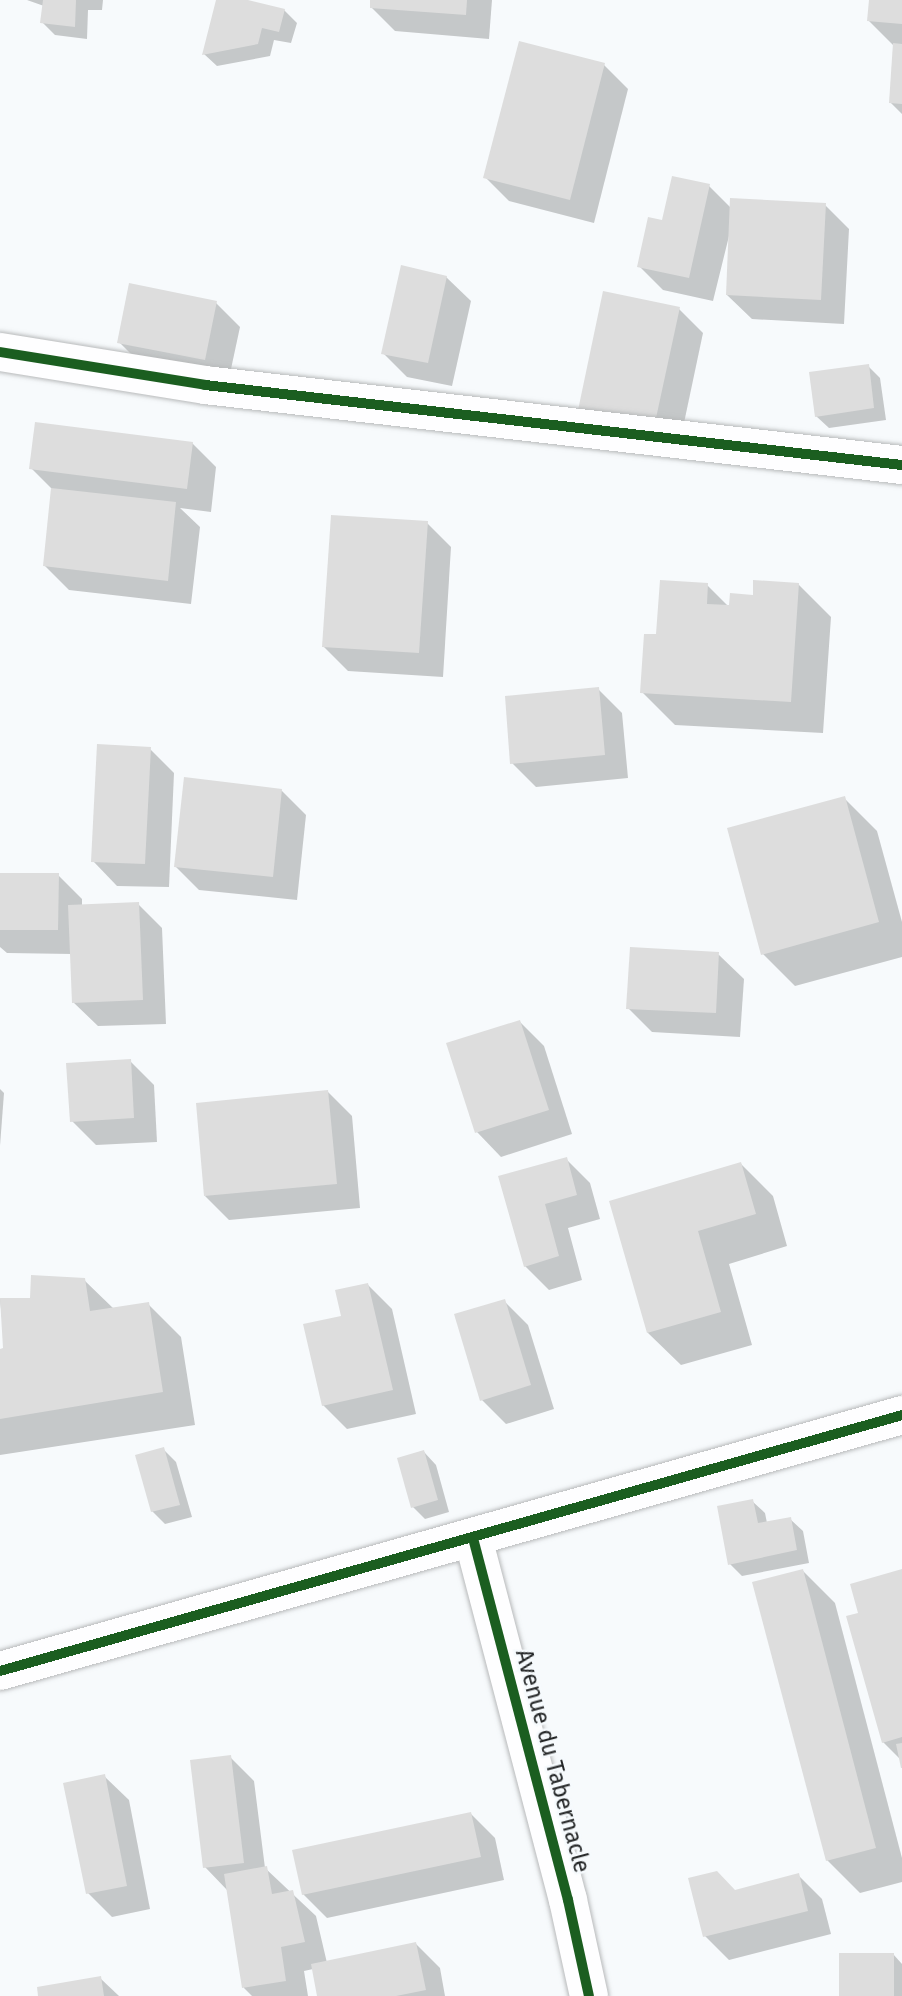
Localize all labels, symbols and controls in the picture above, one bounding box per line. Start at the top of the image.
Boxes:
street label: Avenue du Tabernacle [510,1646,596,1876]

